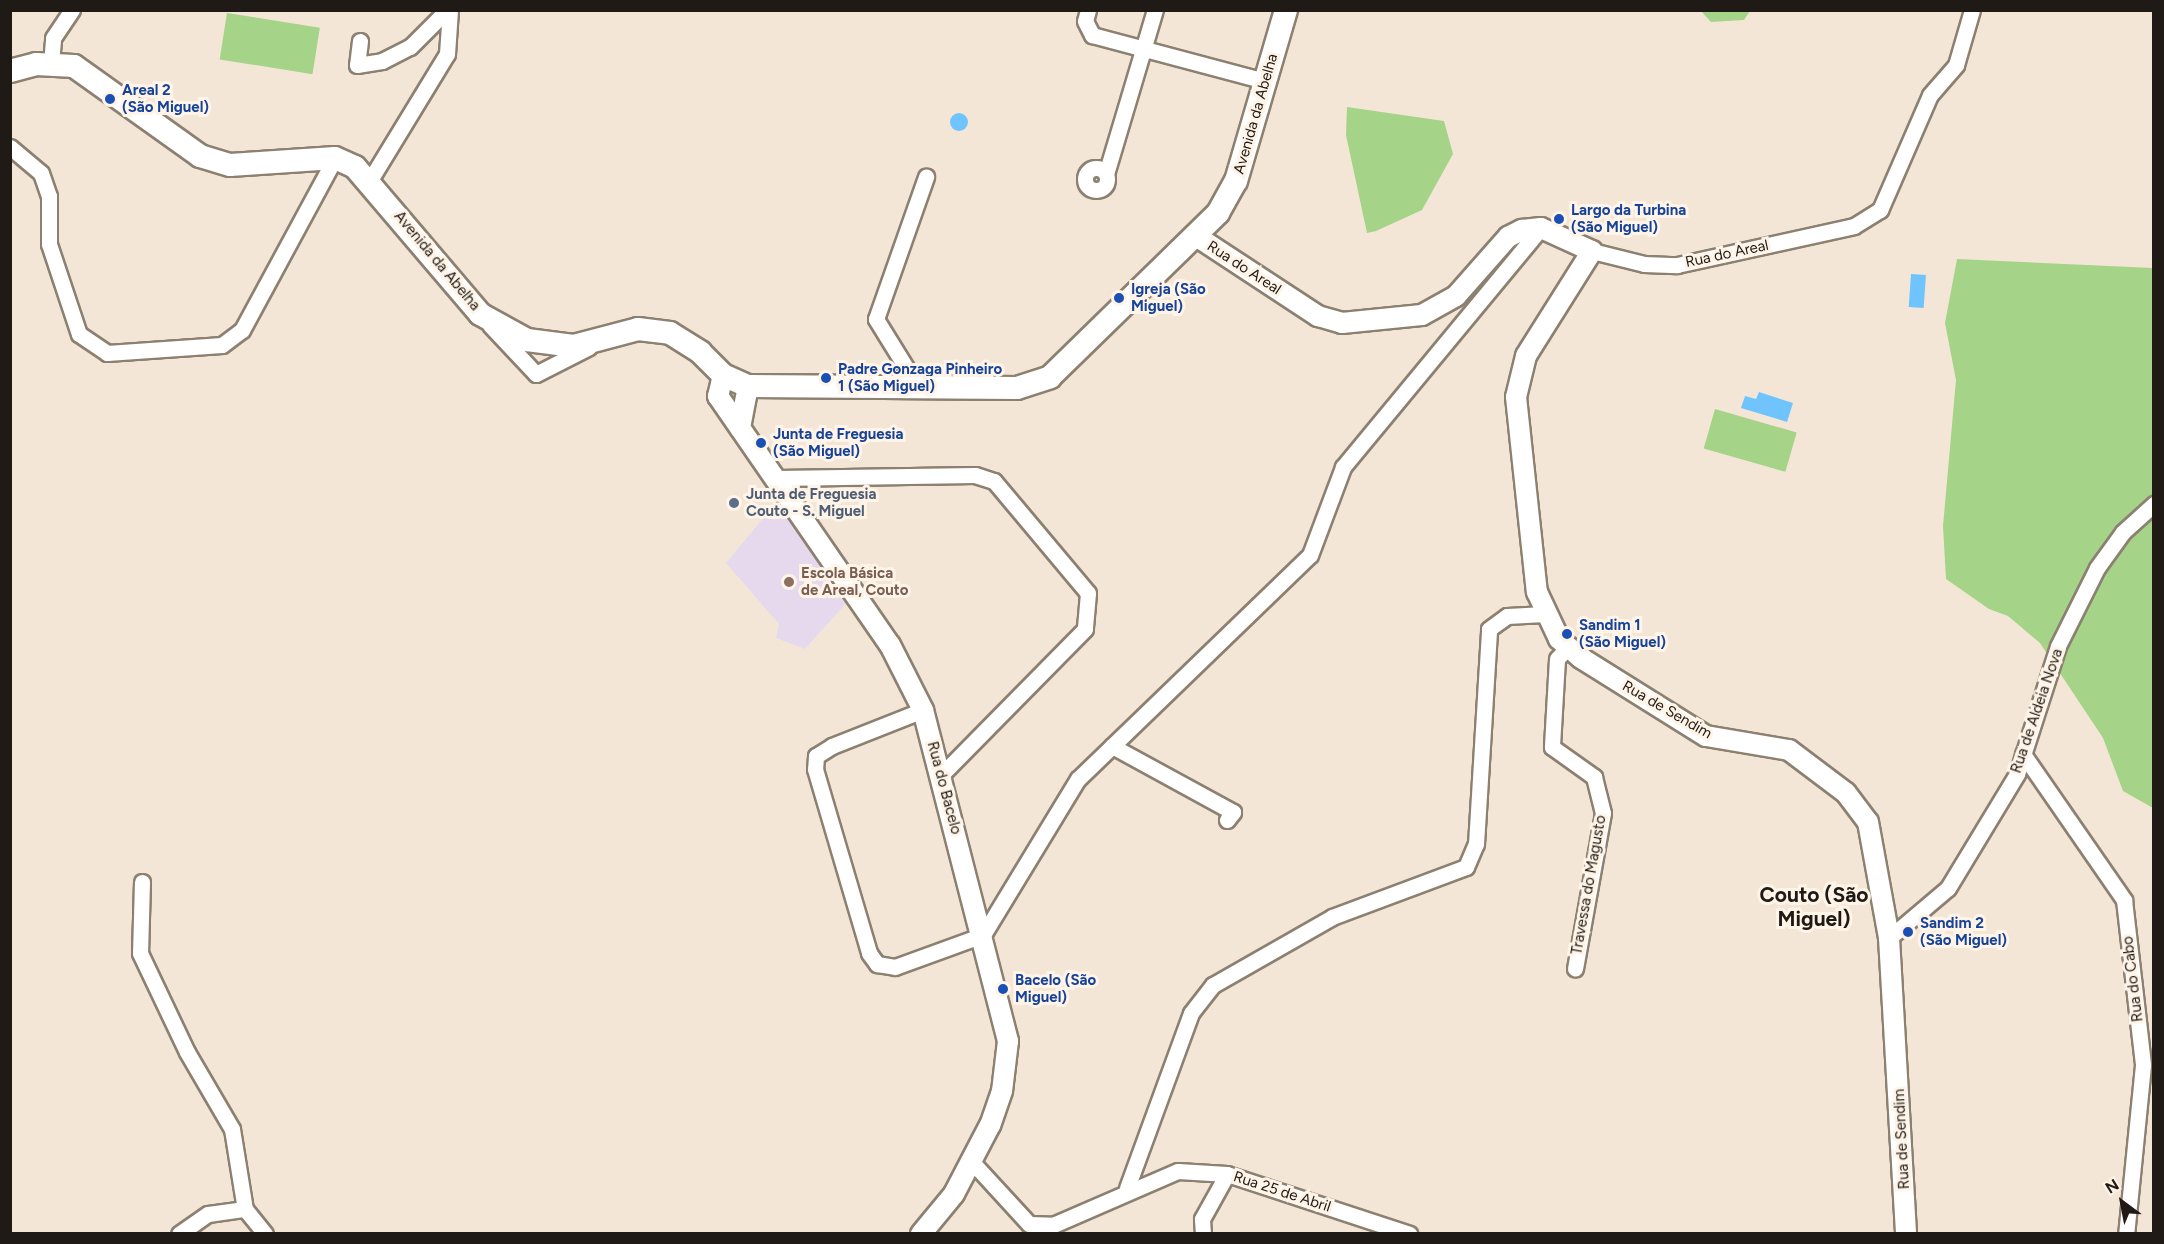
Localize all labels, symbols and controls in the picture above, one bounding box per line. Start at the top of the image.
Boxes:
street label: Avenida da Abelha [1230,52,1282,176]
place label: Areal 2 (São Miguel) [122,81,209,116]
marker: Areal 2 (São Miguel) [103,92,117,106]
place label: Largo da Turbina (São Miguel) [1571,201,1686,236]
street label: Avenida da Abelha [390,208,484,314]
marker: Largo da Turbina (São Miguel) [1552,212,1566,226]
street label: Rua do Areal [1684,236,1770,272]
street label: Rua do Areal [1204,237,1284,299]
place label: Igreja (São Miguel) [1131,280,1206,315]
marker: Igreja (São Miguel) [1112,291,1126,305]
place label: Padre Gonzaga Pinheiro 1 (São Miguel) [838,360,1002,395]
marker: Padre Gonzaga Pinheiro 1 (São Miguel) [819,371,833,385]
place label: Junta de Freguesia (São Miguel) [773,425,903,460]
marker: Junta de Freguesia (São Miguel) [754,436,768,450]
place label: Junta de Freguesia Couto - S. Miguel [746,485,876,520]
marker: Junta de Freguesia Couto - S. Miguel [727,496,741,510]
place label: Escola Básica de Areal, Couto [801,564,908,599]
marker: Escola Básica de Areal, Couto [782,575,796,589]
place label: Sandim 1 (São Miguel) [1579,616,1666,651]
marker: Sandim 1 (São Miguel) [1560,627,1574,641]
street label: Rua de Aldeia Nova [2007,646,2067,776]
street label: Rua de Sendim [1619,677,1715,743]
street label: Rua do Bacelo [923,740,965,836]
street label: Travessa do Magusto [1568,814,1610,956]
district label: Couto (São Miguel) [1760,882,1868,932]
place label: Sandim 2 (São Miguel) [1920,914,2007,949]
marker: Sandim 2 (São Miguel) [1901,925,1915,939]
street label: Rua do Cabo [2119,935,2147,1023]
place label: Bacelo (São Miguel) [1015,971,1096,1006]
marker: Bacelo (São Miguel) [996,982,1010,996]
street label: Rua de Sendim [1890,1088,1914,1190]
street label: Rua 25 de Abril [1231,1168,1333,1216]
north arrow [2092,1172,2152,1232]
text: N [2102,1175,2122,1198]

